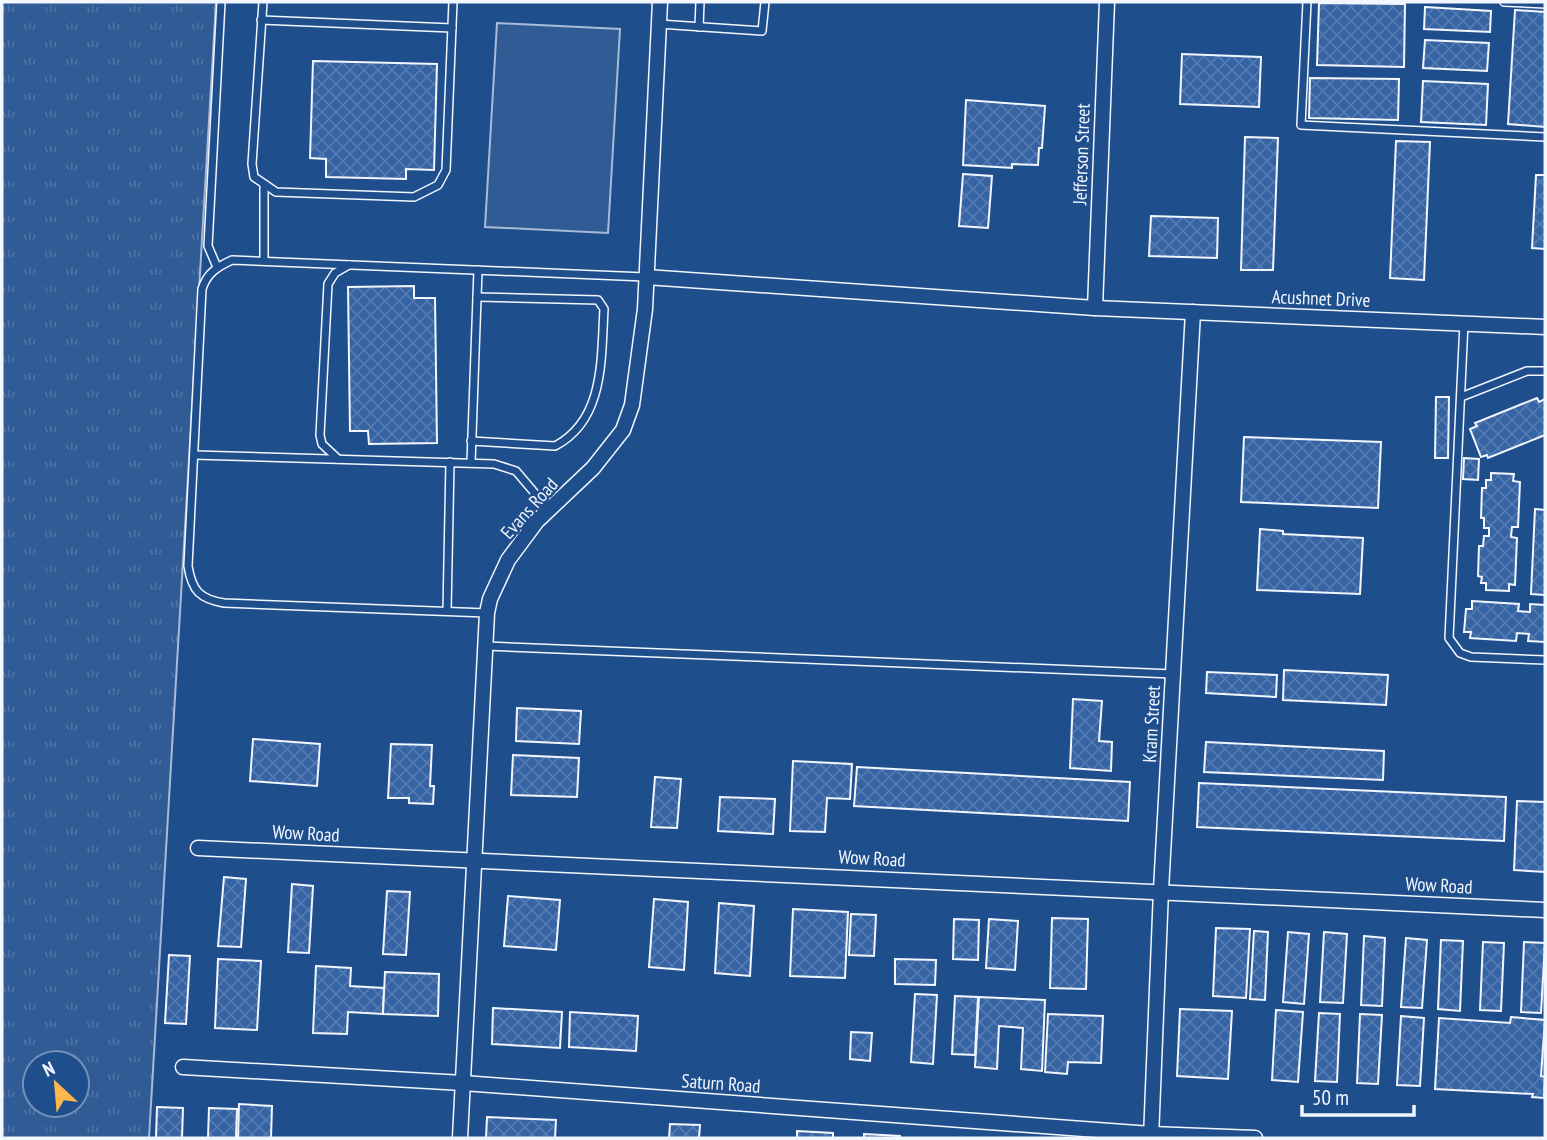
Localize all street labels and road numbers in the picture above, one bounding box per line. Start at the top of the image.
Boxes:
street label: Jefferson Street [1067,102,1095,206]
street label: Acushnet Drive [1271,284,1371,312]
street label: Evans Road [495,472,563,544]
street label: Kram Street [1137,684,1165,763]
street label: Wow Road [272,819,340,847]
street label: Wow Road [838,844,906,872]
street label: Wow Road [1405,871,1473,899]
street label: Saturn Road [681,1068,761,1098]

